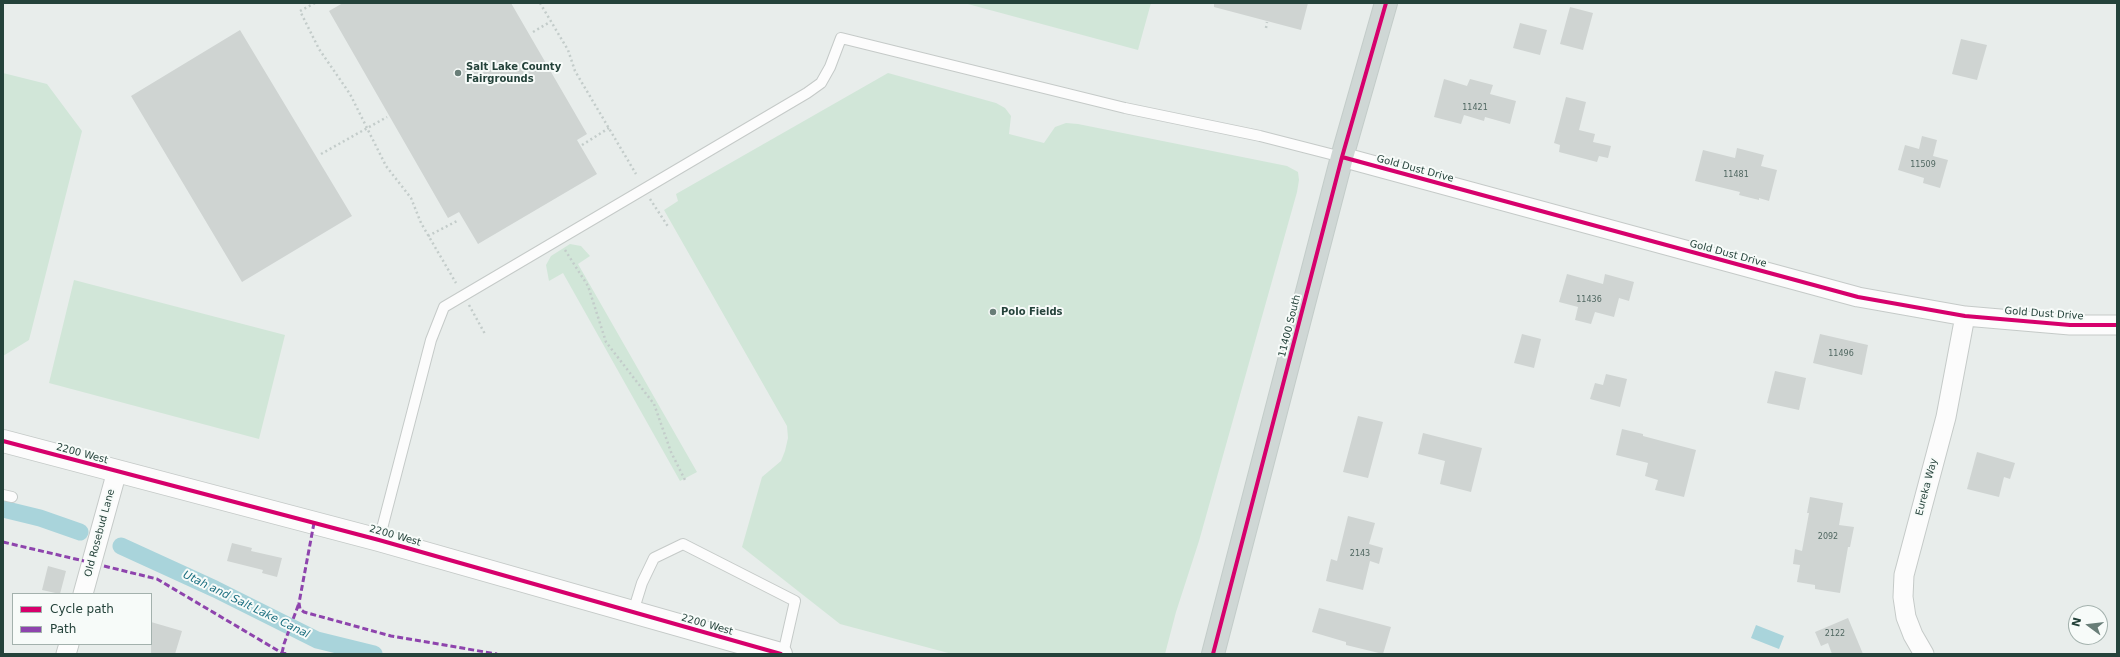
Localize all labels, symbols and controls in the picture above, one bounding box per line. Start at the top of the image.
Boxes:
place label: Salt Lake County Fairgrounds [466,61,561,84]
marker: Salt Lake County Fairgrounds [453,68,463,78]
house number: 11421 [1462,103,1488,113]
street label: Gold Dust Drive [1375,153,1455,185]
house number: 11509 [1910,160,1936,170]
house number: 11481 [1723,170,1749,180]
street label: Gold Dust Drive [1688,238,1768,270]
street label: 11400 South [1276,293,1304,359]
house number: 11436 [1576,295,1602,305]
street label: Gold Dust Drive [2004,305,2084,323]
place label: Polo Fields [1001,306,1063,318]
marker: Polo Fields [988,307,998,317]
house number: 11496 [1828,349,1854,359]
street label: 2200 West [55,441,109,467]
street label: Eureka Way [1914,457,1940,517]
street label: Old Rosebud Lane [82,488,118,578]
street label: 2200 West [368,523,422,549]
house number: 2092 [1818,532,1838,542]
house number: 2143 [1350,549,1370,559]
water label: Utah and Salt Lake Canal [181,569,311,641]
legend [12,593,152,645]
text: Cycle path [50,602,114,616]
north arrow [2068,605,2108,645]
street label: 2200 West [680,612,734,638]
text: N [2069,616,2084,628]
text: Path [50,622,76,636]
house number: 2122 [1825,629,1845,639]

